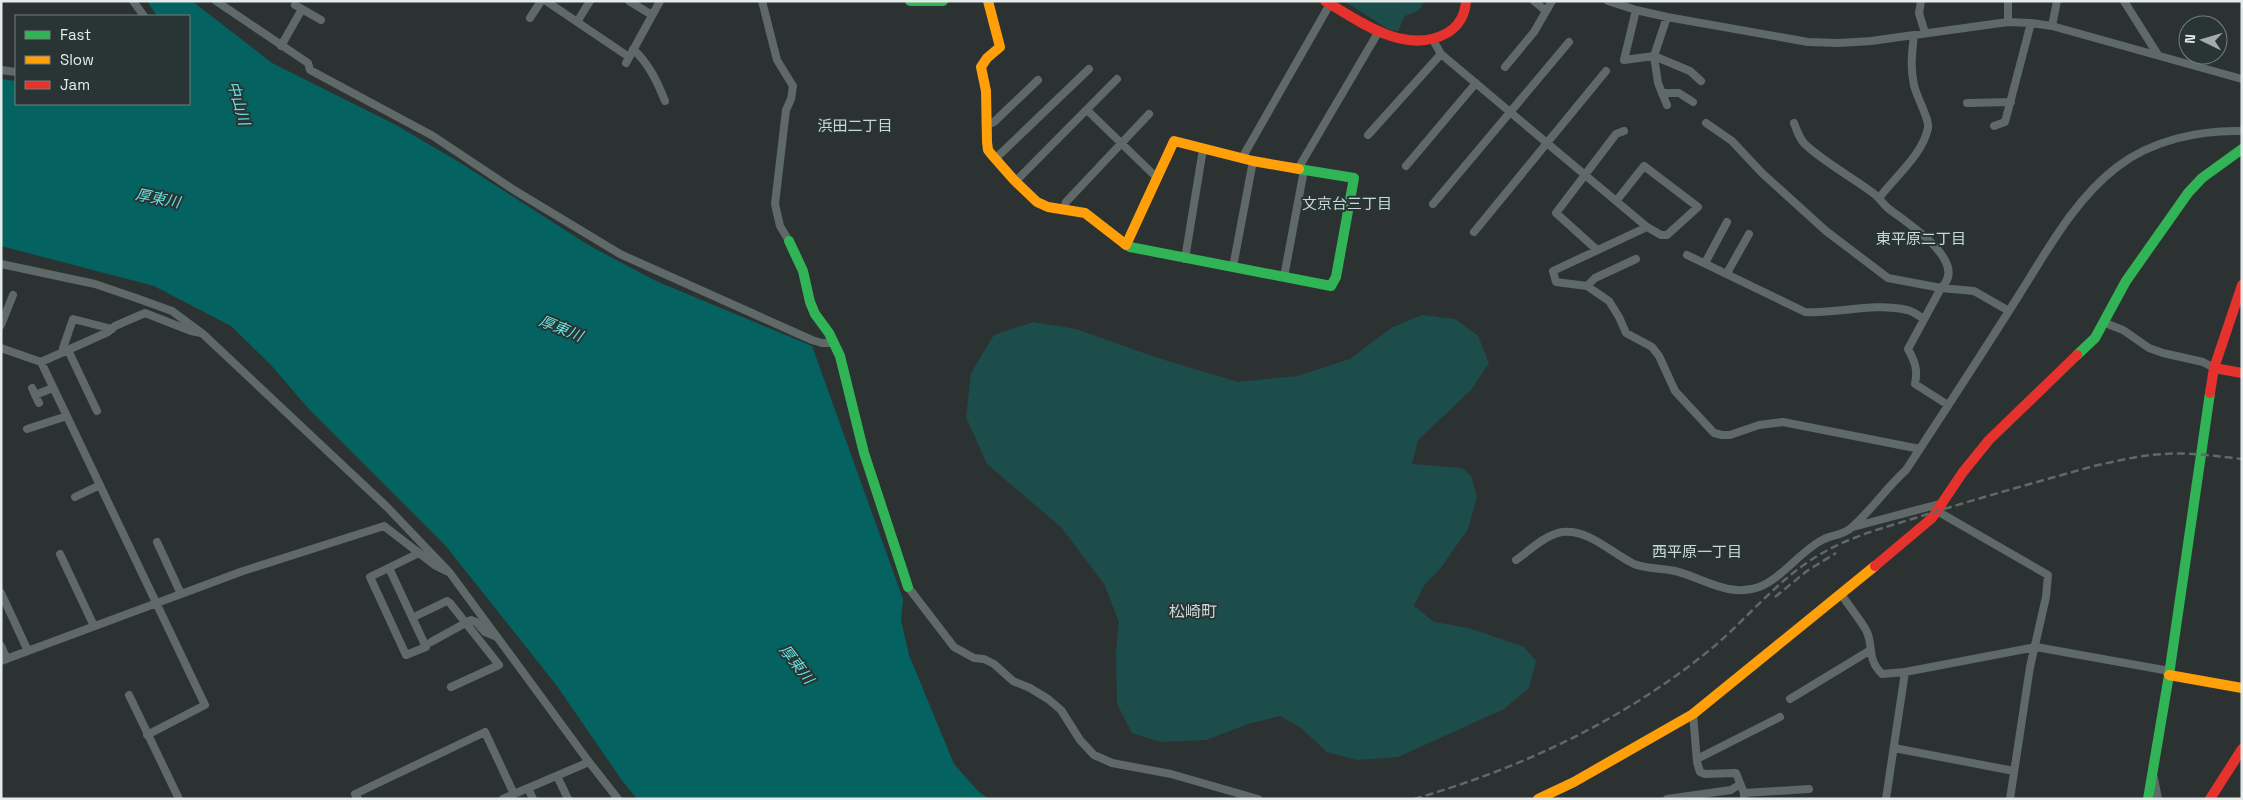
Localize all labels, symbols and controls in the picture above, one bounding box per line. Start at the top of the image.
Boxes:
legend [15,15,190,105]
north arrow [2178,15,2228,65]
text: Fast [60,25,91,44]
text: N [2181,33,2199,44]
text: Slow [60,50,94,69]
text: Jam [60,75,90,94]
water label: 中山川 [224,79,255,129]
district label: 浜田二丁目 [817,116,893,135]
water label: 厚東川 [134,184,184,212]
district label: 文京台三丁目 [1302,194,1392,213]
district label: 東平原二丁目 [1876,229,1966,248]
water label: 厚東川 [537,311,587,346]
district label: 西平原一丁目 [1652,542,1742,561]
district label: 松崎町 [1169,601,1217,622]
water label: 厚東川 [776,640,820,689]

